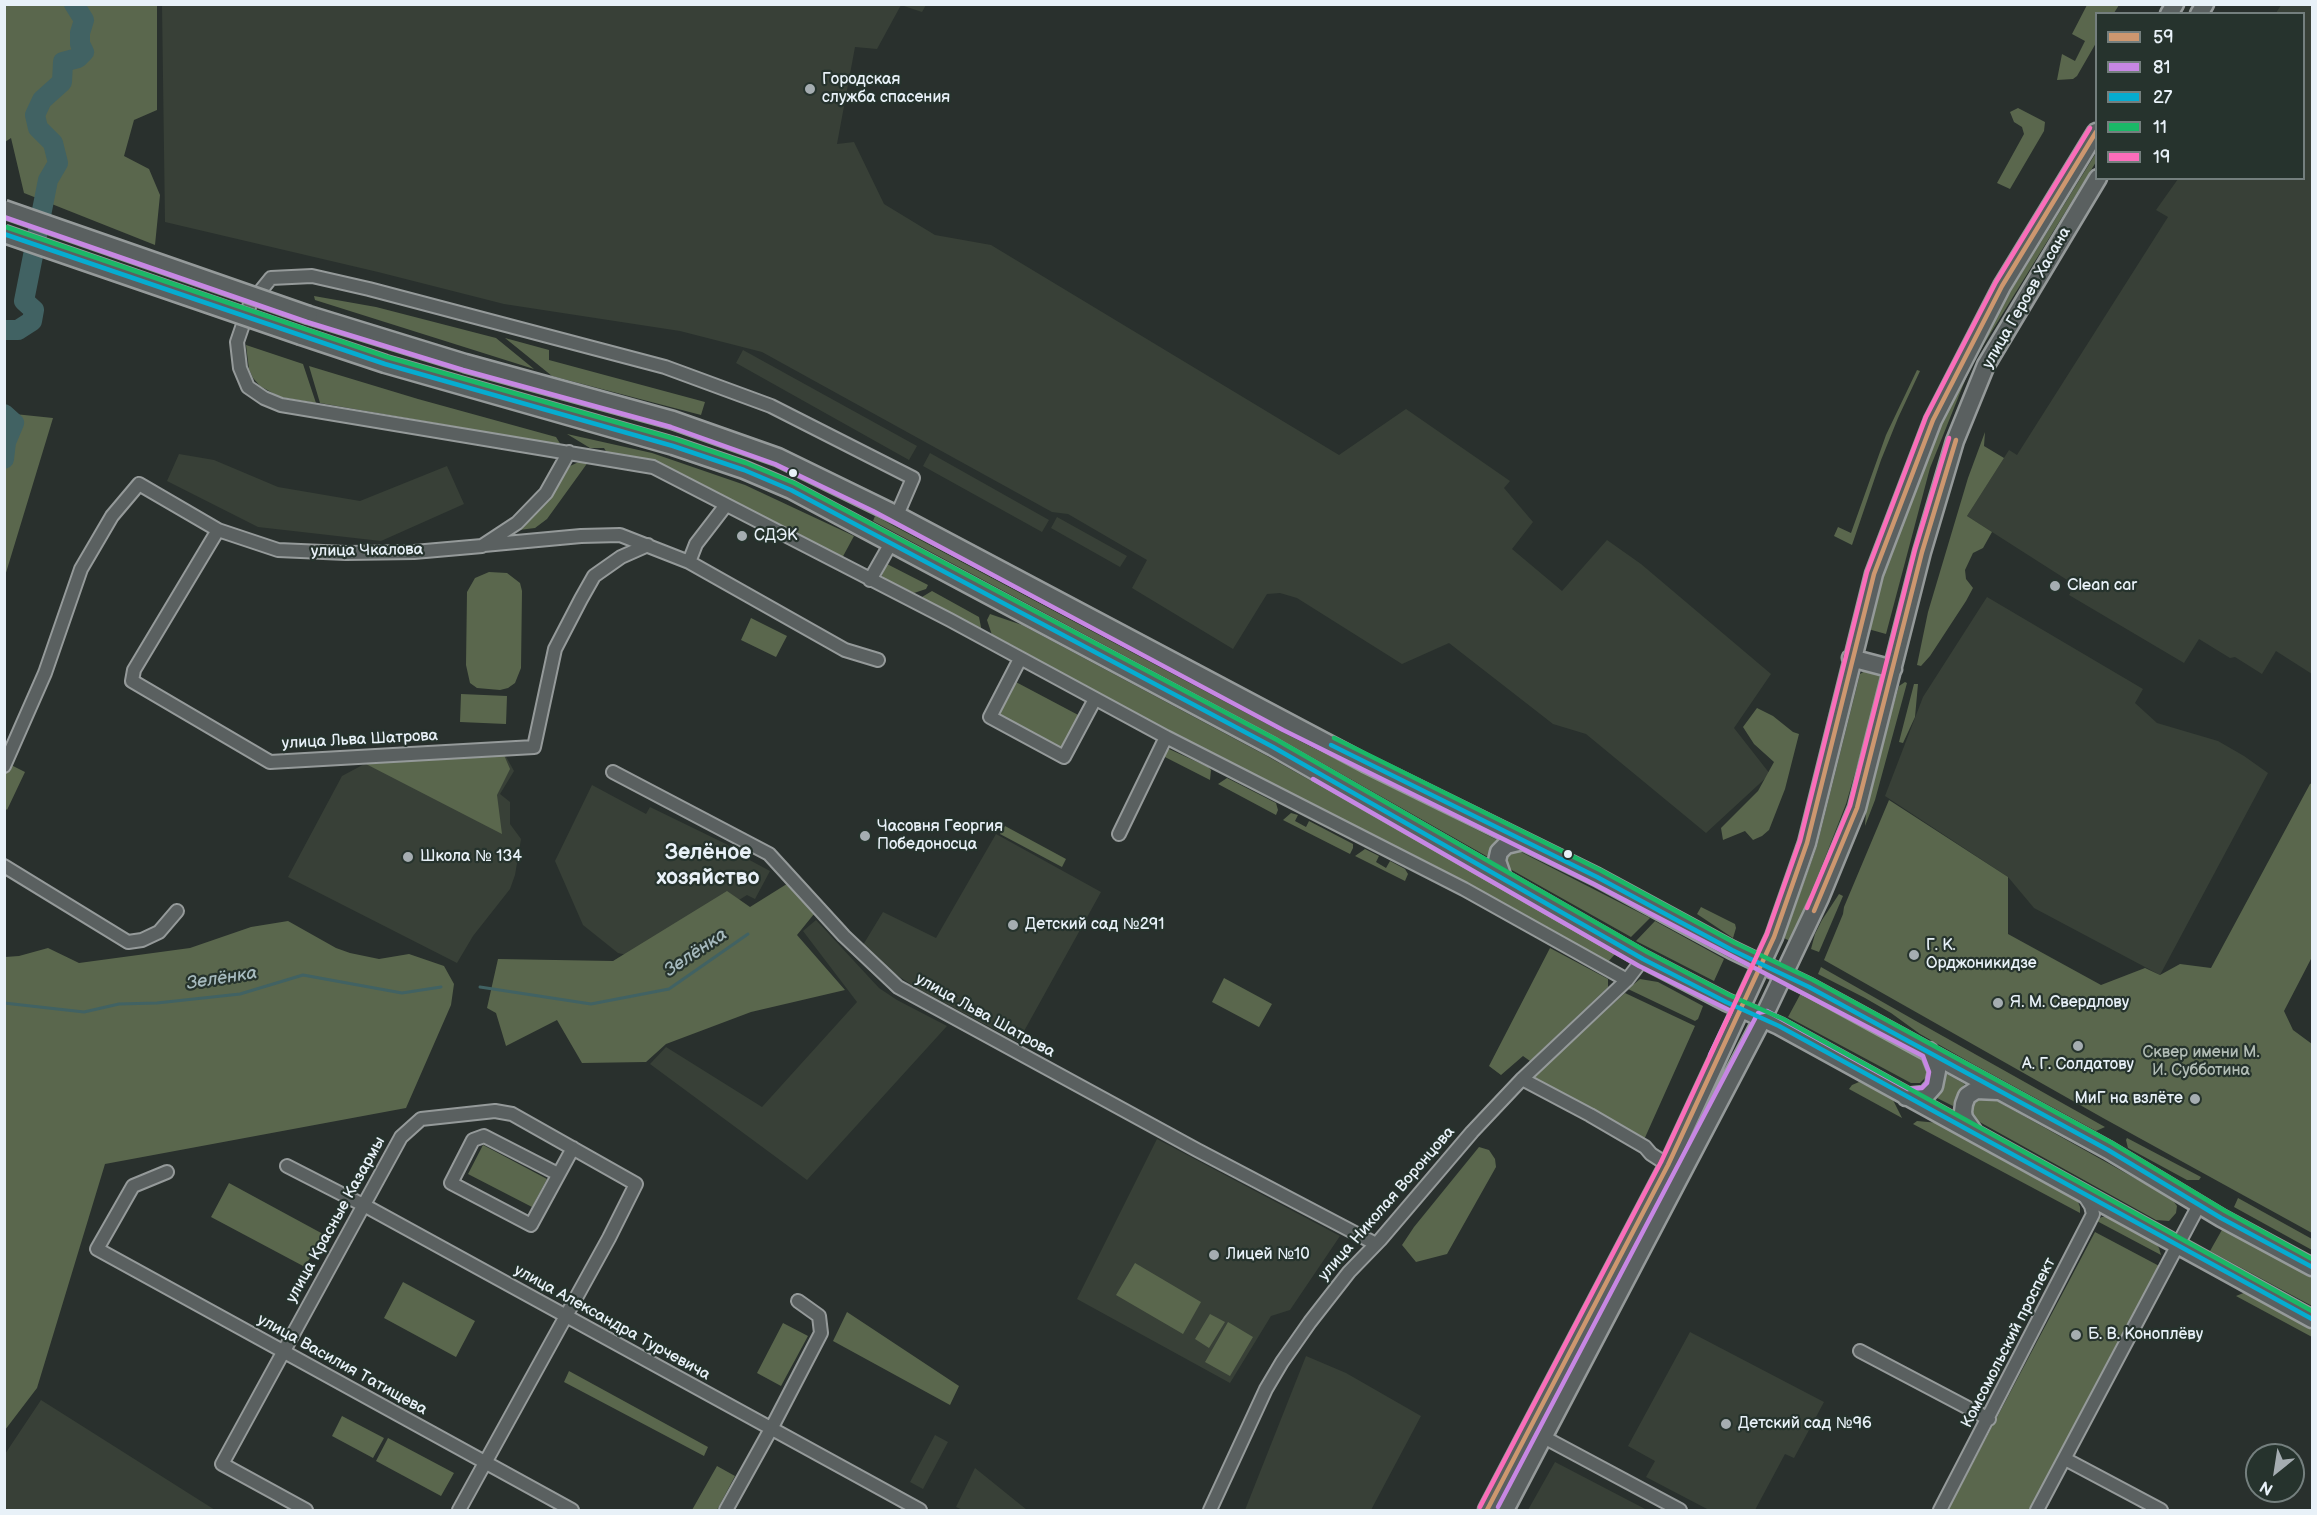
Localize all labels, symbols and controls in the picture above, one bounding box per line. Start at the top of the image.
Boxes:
legend [2095,12,2305,180]
text: 59 [2153,27,2174,48]
text: 81 [2153,57,2170,78]
place label: Городская служба спасения [822,70,950,108]
marker: Городская служба спасения [803,82,817,96]
text: 27 [2153,87,2172,108]
text: 11 [2153,117,2167,138]
text: 19 [2153,147,2170,168]
street label: улица Героев Хасана [1979,224,2075,372]
unlabelled marker [787,467,799,479]
place label: СДЭК [754,526,797,546]
marker: СДЭК [735,529,749,543]
street label: улица Чкалова [311,540,423,562]
place label: Clean car [2067,576,2137,596]
marker: Clean car [2048,579,2062,593]
street label: улица Льва Шатрова [281,726,439,754]
place label: Часовня Георгия Победоносца [877,817,1003,855]
marker: Часовня Георгия Победоносца [858,829,872,843]
district label: Зелёное хозяйство [656,840,760,891]
place label: Школа № 134 [420,847,522,867]
unlabelled marker [1562,848,1574,860]
marker: Школа № 134 [401,850,415,864]
place label: Детский сад №291 [1025,915,1165,935]
marker: Детский сад №291 [1006,918,1020,932]
water label: Зелёнка [660,924,732,982]
place label: Г. К. Орджоникидзе [1926,936,2037,974]
marker: Г. К. Орджоникидзе [1907,948,1921,962]
water label: Зелёнка [185,963,259,995]
street label: улица Льва Шатрова [912,970,1058,1062]
place label: Я. М. Свердлову [2010,993,2129,1013]
marker: Я. М. Свердлову [1991,996,2005,1010]
marker: А. Г. Солдатову [2071,1039,2085,1053]
park label: Сквер имени М. И. Субботина [2142,1043,2260,1081]
place label: А. Г. Солдатову [2022,1055,2134,1075]
place label: МиГ на взлёте [2074,1089,2183,1109]
marker: МиГ на взлёте [2188,1092,2202,1106]
street label: улица Николая Воронцова [1315,1123,1459,1285]
street label: улица Красные Казармы [282,1134,390,1306]
place label: Лицей №10 [1226,1245,1310,1265]
marker: Лицей №10 [1207,1248,1221,1262]
street label: Комсомольский проспект [1958,1255,2060,1431]
street label: улица Александра Турчевича [511,1261,713,1385]
street label: улица Василия Татищева [254,1310,430,1420]
place label: Б. В. Коноплёву [2088,1325,2203,1345]
marker: Б. В. Коноплёву [2069,1328,2083,1342]
place label: Детский сад №96 [1738,1414,1872,1434]
marker: Детский сад №96 [1719,1417,1733,1431]
north arrow [2245,1443,2305,1503]
text: N [2257,1476,2277,1499]

